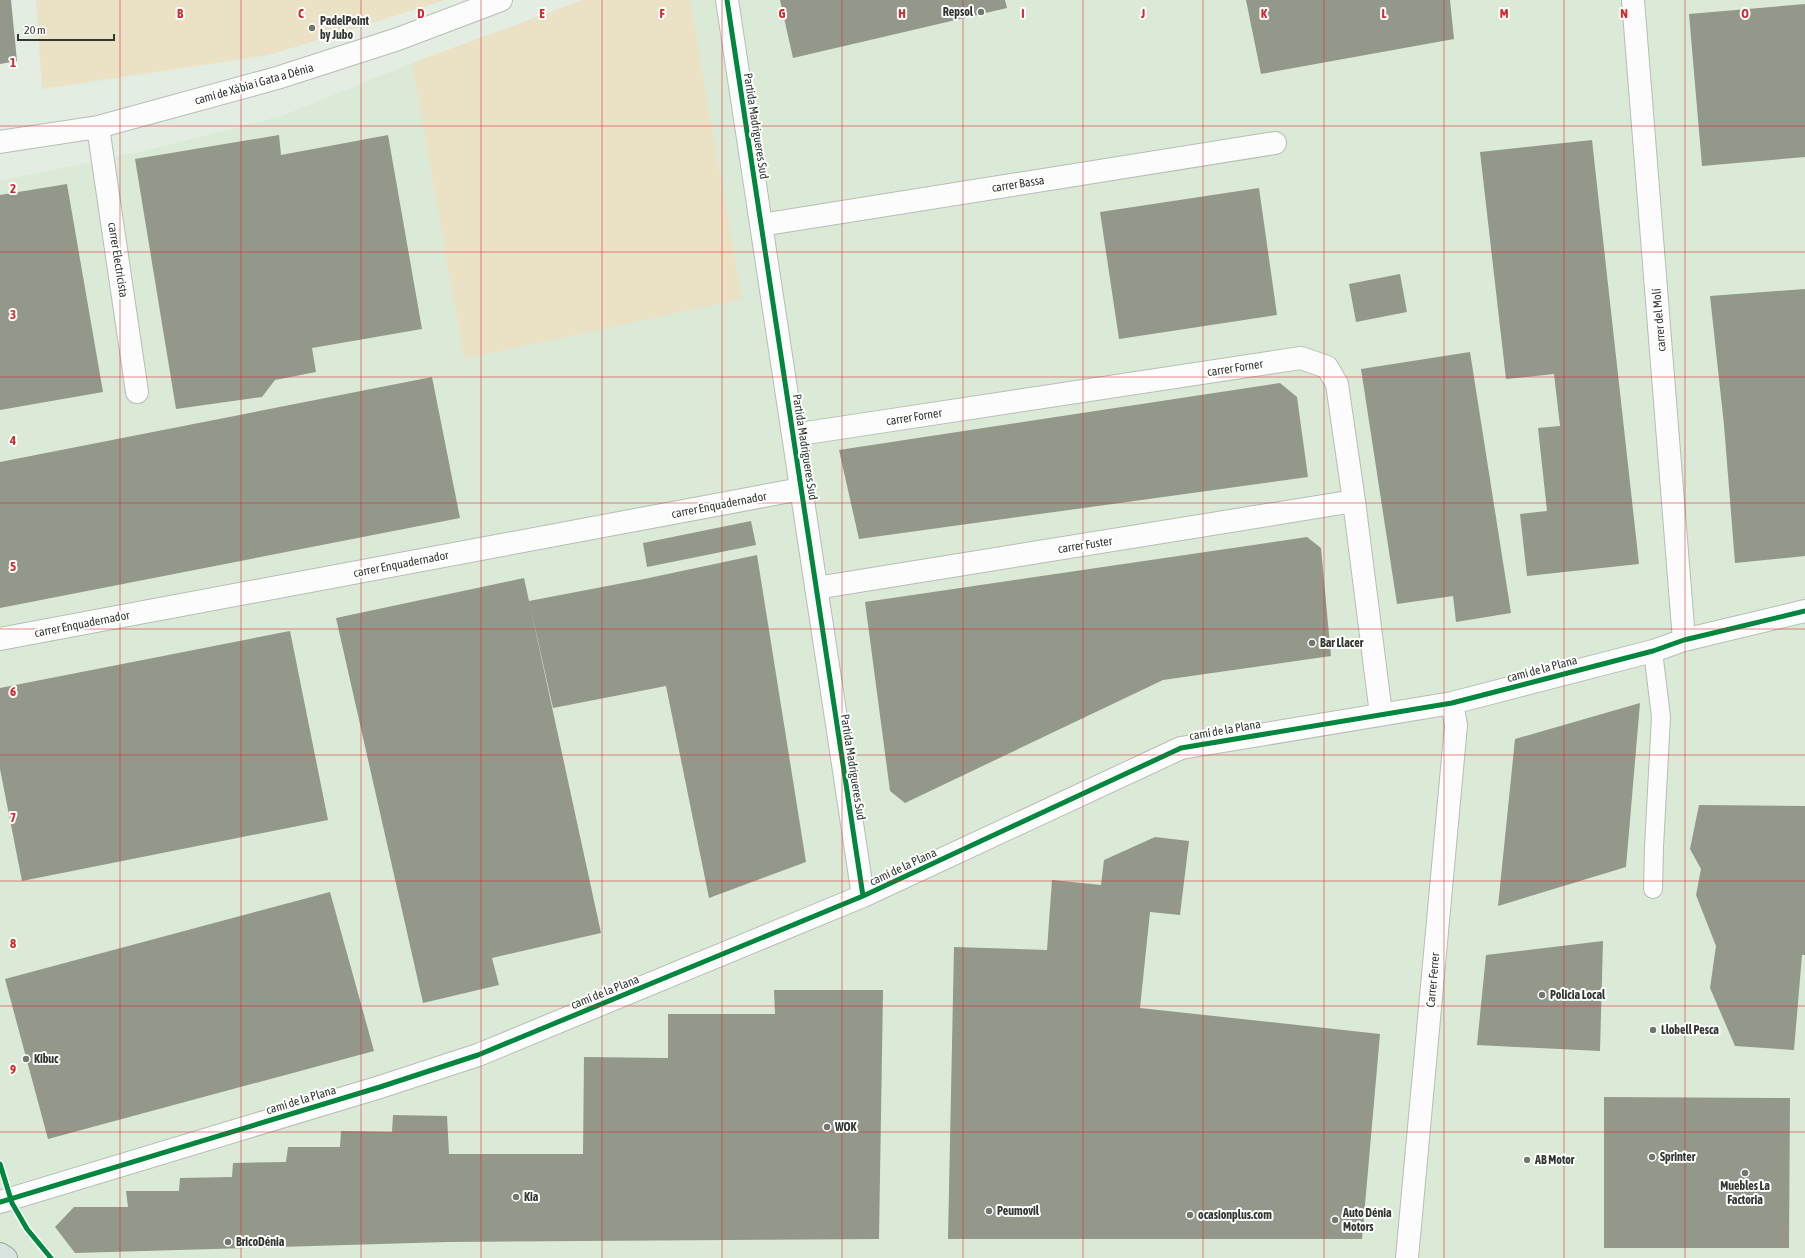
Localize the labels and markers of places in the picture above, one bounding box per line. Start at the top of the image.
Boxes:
place label: Repsol [943,5,974,19]
marker: Repsol [976,7,986,17]
place label: PadelPoint by Jubo [320,14,370,42]
marker: PadelPoint by Jubo [307,23,317,33]
place label: Bar Llacer [1320,636,1364,650]
marker: Bar Llacer [1307,638,1317,648]
place label: Policia Local [1550,988,1606,1002]
marker: Policia Local [1537,990,1547,1000]
place label: Llobell Pesca [1661,1023,1719,1037]
marker: Llobell Pesca [1648,1025,1658,1035]
place label: Kibuc [34,1052,59,1066]
marker: Kibuc [21,1054,31,1064]
place label: WOK [834,1120,857,1134]
marker: WOK [822,1122,832,1132]
place label: Sprinter [1660,1150,1696,1164]
marker: Sprinter [1647,1152,1657,1162]
place label: AB Motor [1534,1153,1575,1167]
marker: AB Motor [1522,1155,1532,1165]
marker: Muebles La Factoria [1740,1168,1750,1178]
place label: Muebles La Factoria [1720,1179,1770,1207]
place label: Kia [524,1190,539,1204]
marker: Kia [511,1192,521,1202]
place label: Peumovil [997,1204,1040,1218]
marker: Peumovil [984,1206,994,1216]
place label: Auto Dénia Motors [1342,1206,1392,1234]
place label: ocasionplus.com [1198,1208,1272,1222]
marker: ocasionplus.com [1185,1210,1195,1220]
marker: Auto Dénia Motors [1330,1215,1340,1225]
place label: BricoDénia [236,1235,285,1249]
marker: BricoDénia [223,1237,233,1247]

